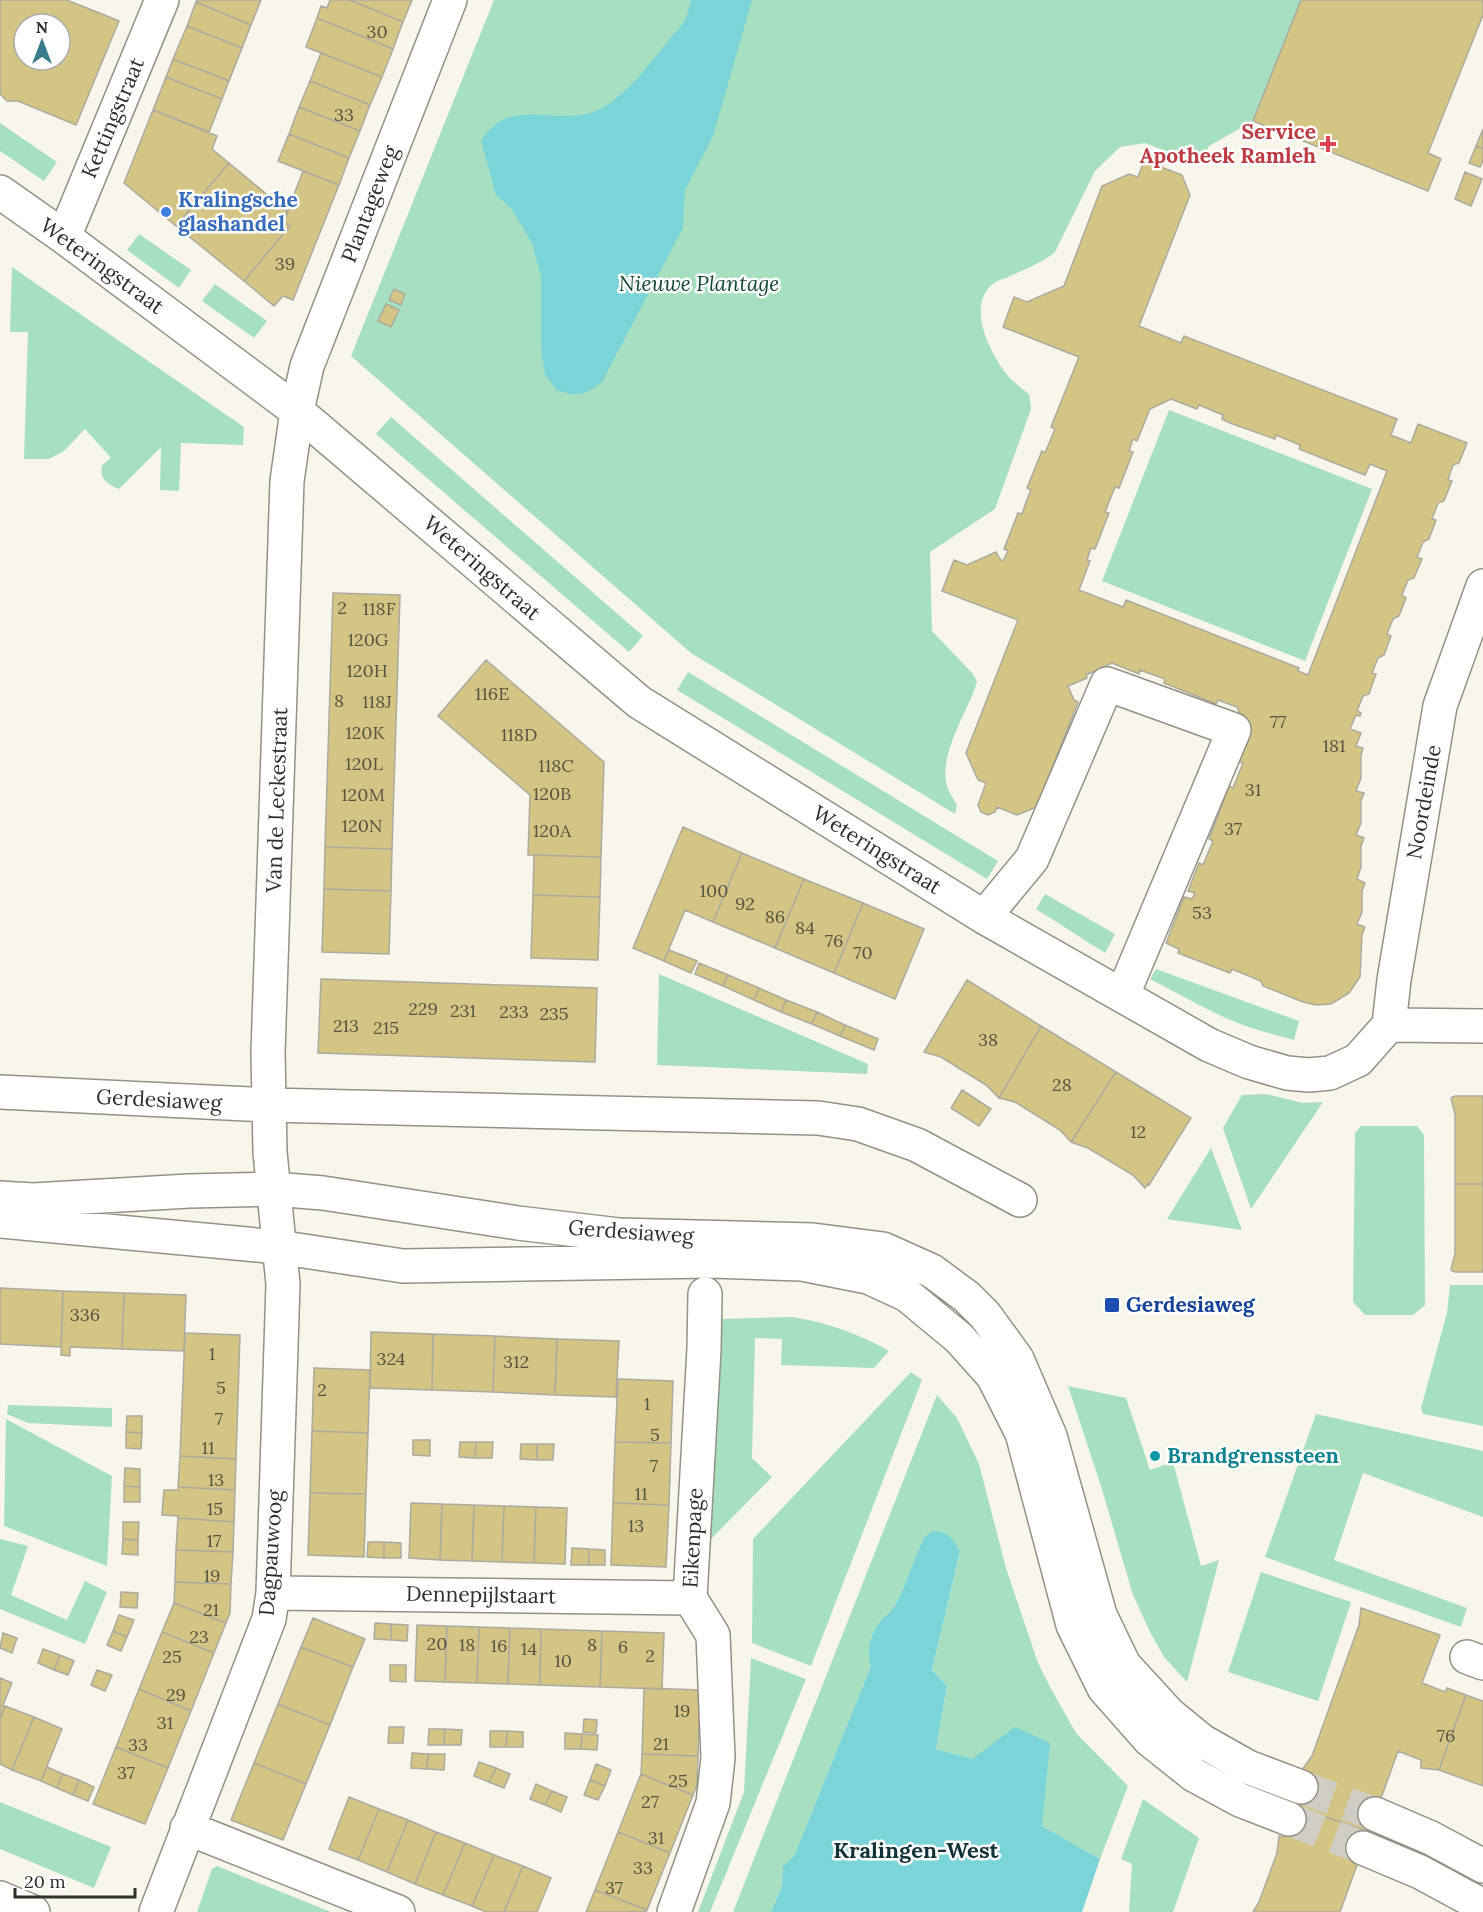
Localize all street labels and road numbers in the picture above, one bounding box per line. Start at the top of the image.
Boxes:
street label: Kettingstraat [75,53,150,182]
street label: Plantageweg [335,141,404,266]
street label: Weteringstraat [35,212,170,320]
street label: Weteringstraat [418,509,547,626]
street label: Van de Leckestraat [260,706,293,894]
street label: Noordeinde [1400,743,1447,861]
street label: Weteringstraat [808,799,947,900]
street label: Gerdesiaweg [95,1083,223,1116]
street label: Gerdesiaweg [567,1214,695,1249]
street label: Eikenpage [676,1487,709,1589]
street label: Dagpauwoog [253,1489,288,1617]
street label: Dennepijlstaart [406,1580,557,1609]

